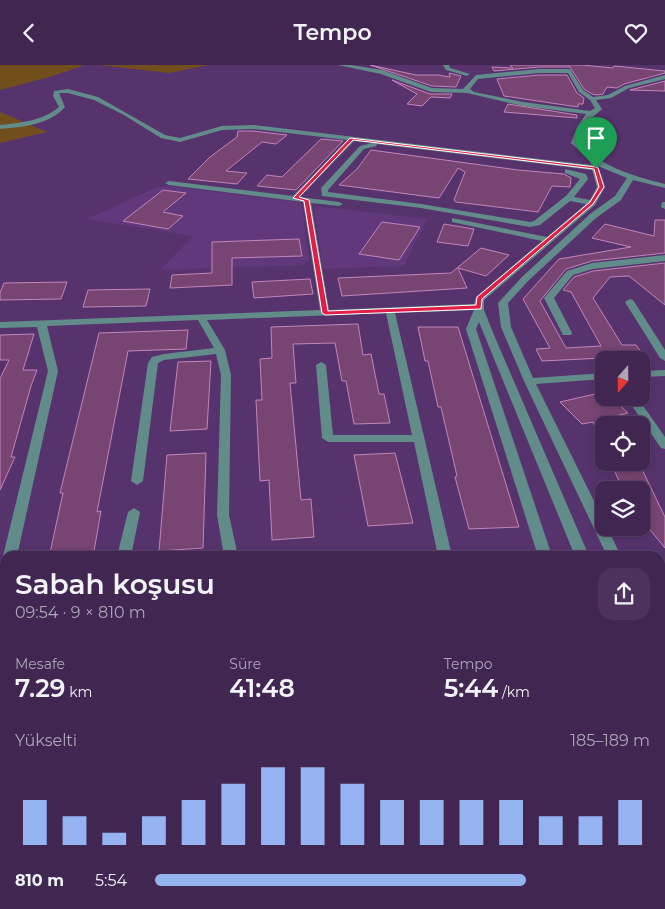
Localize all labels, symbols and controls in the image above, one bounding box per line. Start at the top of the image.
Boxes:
icon: back [15,19,43,47]
text: Tempo [293,19,372,46]
icon: heart [622,19,650,47]
pin [575,117,617,168]
icon: arrive [582,124,610,152]
north arrow [595,351,650,406]
map controls [595,351,650,536]
button: locate [595,416,650,471]
button: layers [595,481,650,536]
text: Sabah koşusu [15,567,215,601]
button: share [598,568,650,620]
text: 09:54 · 9 × 810 m [15,603,146,622]
text: Mesafe [15,655,65,673]
text: Süre [229,655,261,673]
text: Tempo [444,655,493,673]
text: 7.29 [15,673,66,703]
text: 41:48 [229,673,295,703]
text: 5:44 [444,673,498,703]
text: km [66,683,92,701]
text: /km [498,683,530,701]
text: Yükselti [15,731,77,750]
text: 185–189 m [570,731,650,750]
text: 810 m [15,871,64,890]
text: 5:54 [95,871,127,890]

